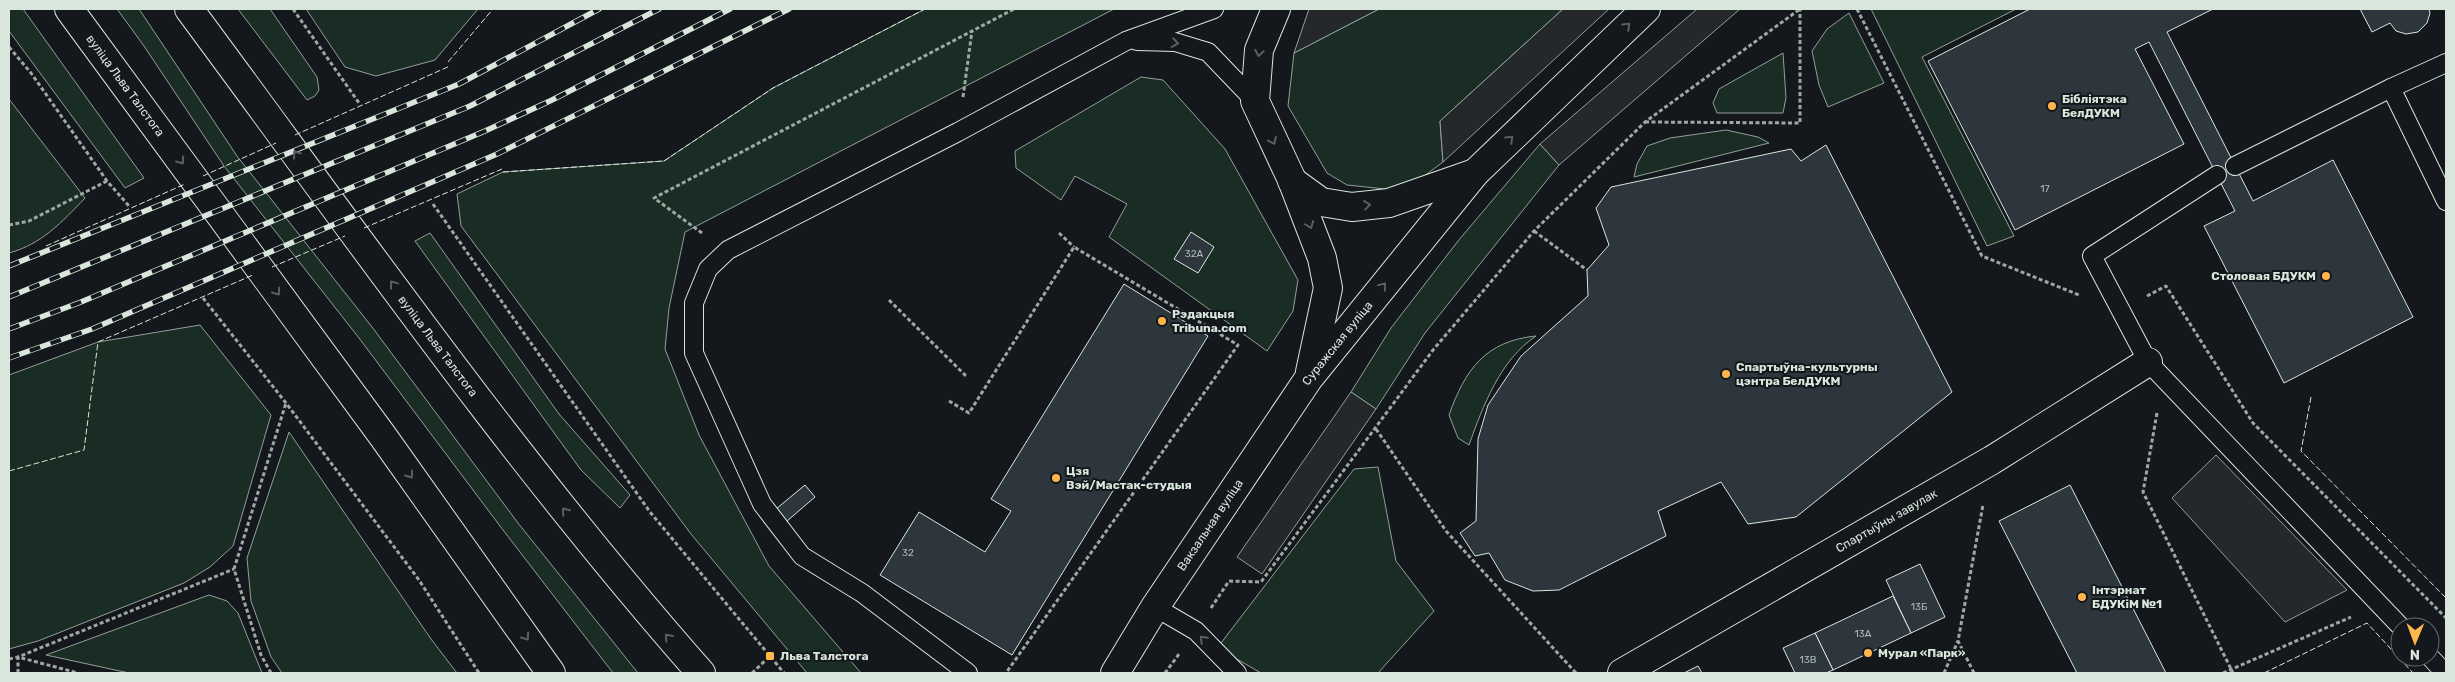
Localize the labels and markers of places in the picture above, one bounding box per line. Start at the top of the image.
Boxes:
place label: Бібліятэка БелДУКМ [2062,92,2127,120]
marker: Бібліятэка БелДУКМ [2046,100,2058,112]
place label: Столовая БДУКМ [2211,269,2316,283]
marker: Столовая БДУКМ [2320,270,2332,282]
place label: Рэдакцыя Tribuna.com [1172,307,1247,335]
marker: Рэдакцыя Tribuna.com [1156,315,1168,327]
place label: Спартыўна-культурны цэнтра БелДУКМ [1736,360,1878,388]
marker: Спартыўна-культурны цэнтра БелДУКМ [1720,368,1732,380]
place label: Цзя Вэй/Мастак-студыя [1066,464,1192,492]
marker: Цзя Вэй/Мастак-студыя [1050,472,1062,484]
place label: Інтэрнат БДУКіМ №1 [2092,583,2162,611]
marker: Інтэрнат БДУКіМ №1 [2076,591,2088,603]
place label: Мурал «Парк» [1878,646,1966,660]
marker: Мурал «Парк» [1862,647,1874,659]
place label: Льва Талстога [780,649,869,663]
marker: Льва Талстога [764,650,776,662]

